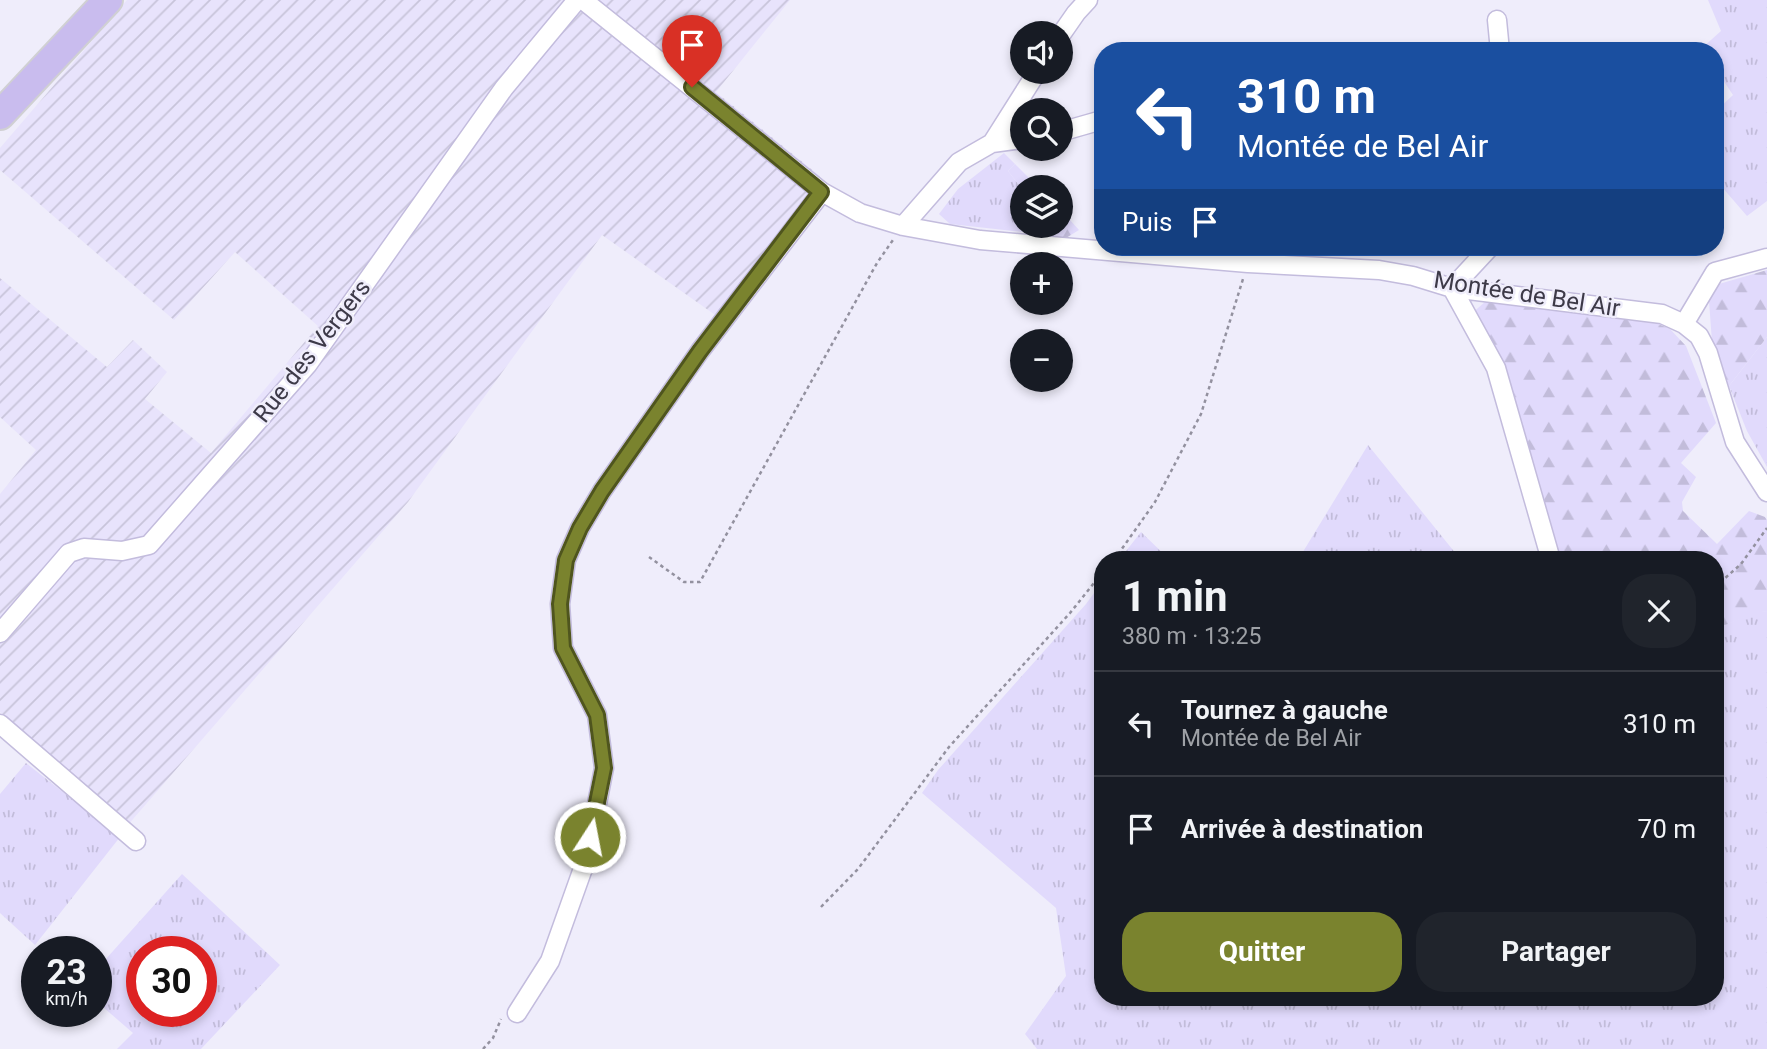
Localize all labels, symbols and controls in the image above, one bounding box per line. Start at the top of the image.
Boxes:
pin [662,15,722,87]
map controls [1010,21,1073,392]
button: sound [1010,21,1073,84]
icon: arrive [673,26,711,64]
text: 310 m [1237,68,1376,125]
icon: left [1122,70,1213,161]
button: search [1010,98,1073,161]
text: Montée de Bel Air [1237,127,1488,165]
button: layers [1010,175,1073,238]
icon: arrive [1186,203,1224,241]
text: Puis [1122,207,1172,237]
button: + [1010,252,1073,315]
street label: Montée de Bel Air [1432,265,1622,323]
street label: Rue des Vergers [248,274,376,428]
button: − [1010,329,1073,392]
text: 1 min [1122,572,1228,621]
button: close [1622,574,1696,648]
text: 380 m · 13:25 [1122,623,1261,650]
text: Tournez à gauche [1181,695,1388,725]
icon: left [1122,705,1160,743]
text: 310 m [1623,709,1696,739]
text: Montée de Bel Air [1181,725,1362,752]
position arrow [553,800,627,874]
icon: arrive [1122,810,1160,848]
text: Arrivée à destination [1181,814,1423,844]
text: 70 m [1638,814,1696,844]
button: Quitter [1122,912,1402,992]
button: Partager [1416,912,1696,992]
speed limit sign: 30 [126,936,217,1027]
text: 23 [46,952,87,993]
text: km/h [45,988,88,1009]

